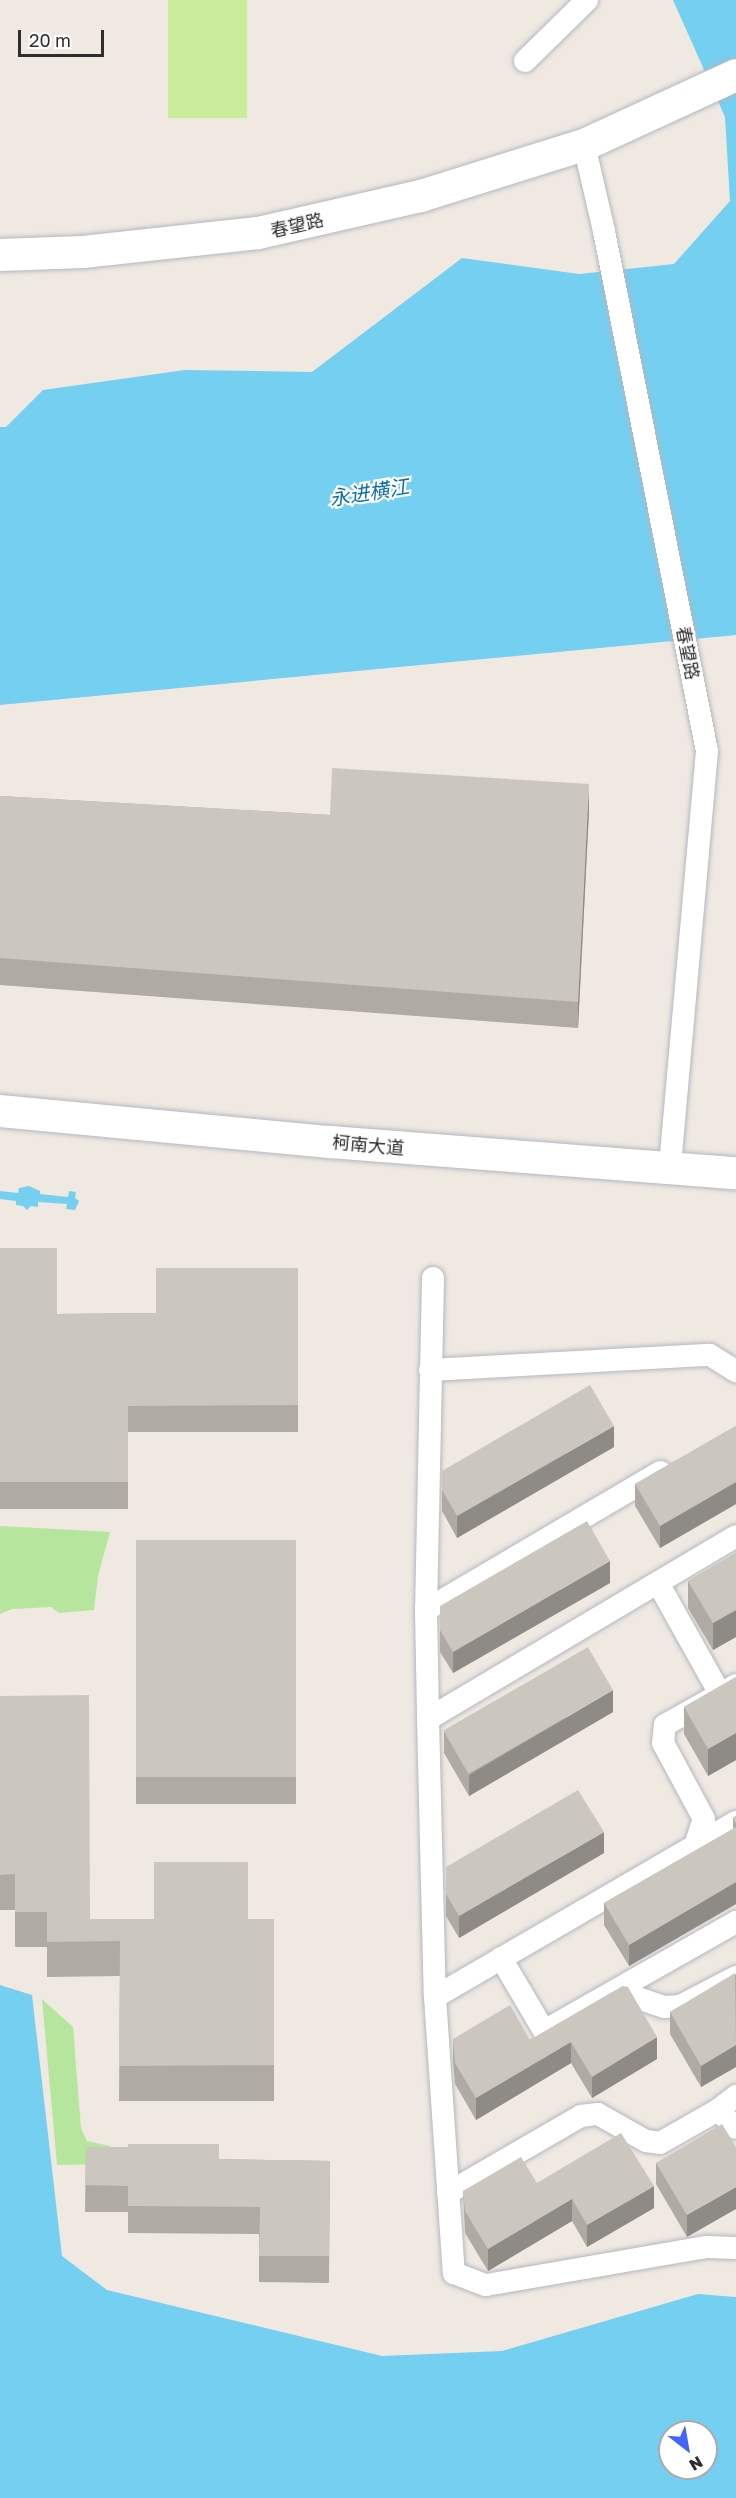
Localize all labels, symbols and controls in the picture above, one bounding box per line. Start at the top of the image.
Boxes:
scale bar [21,18,106,56]
text: 20 m [29,29,71,51]
street label: 春望路 [268,208,326,242]
water label: 永进横江 [328,474,410,510]
street label: 春望路 [672,624,704,682]
street label: 柯南大道 [331,1131,405,1159]
north arrow [658,2420,718,2480]
text: N [686,2452,707,2475]

